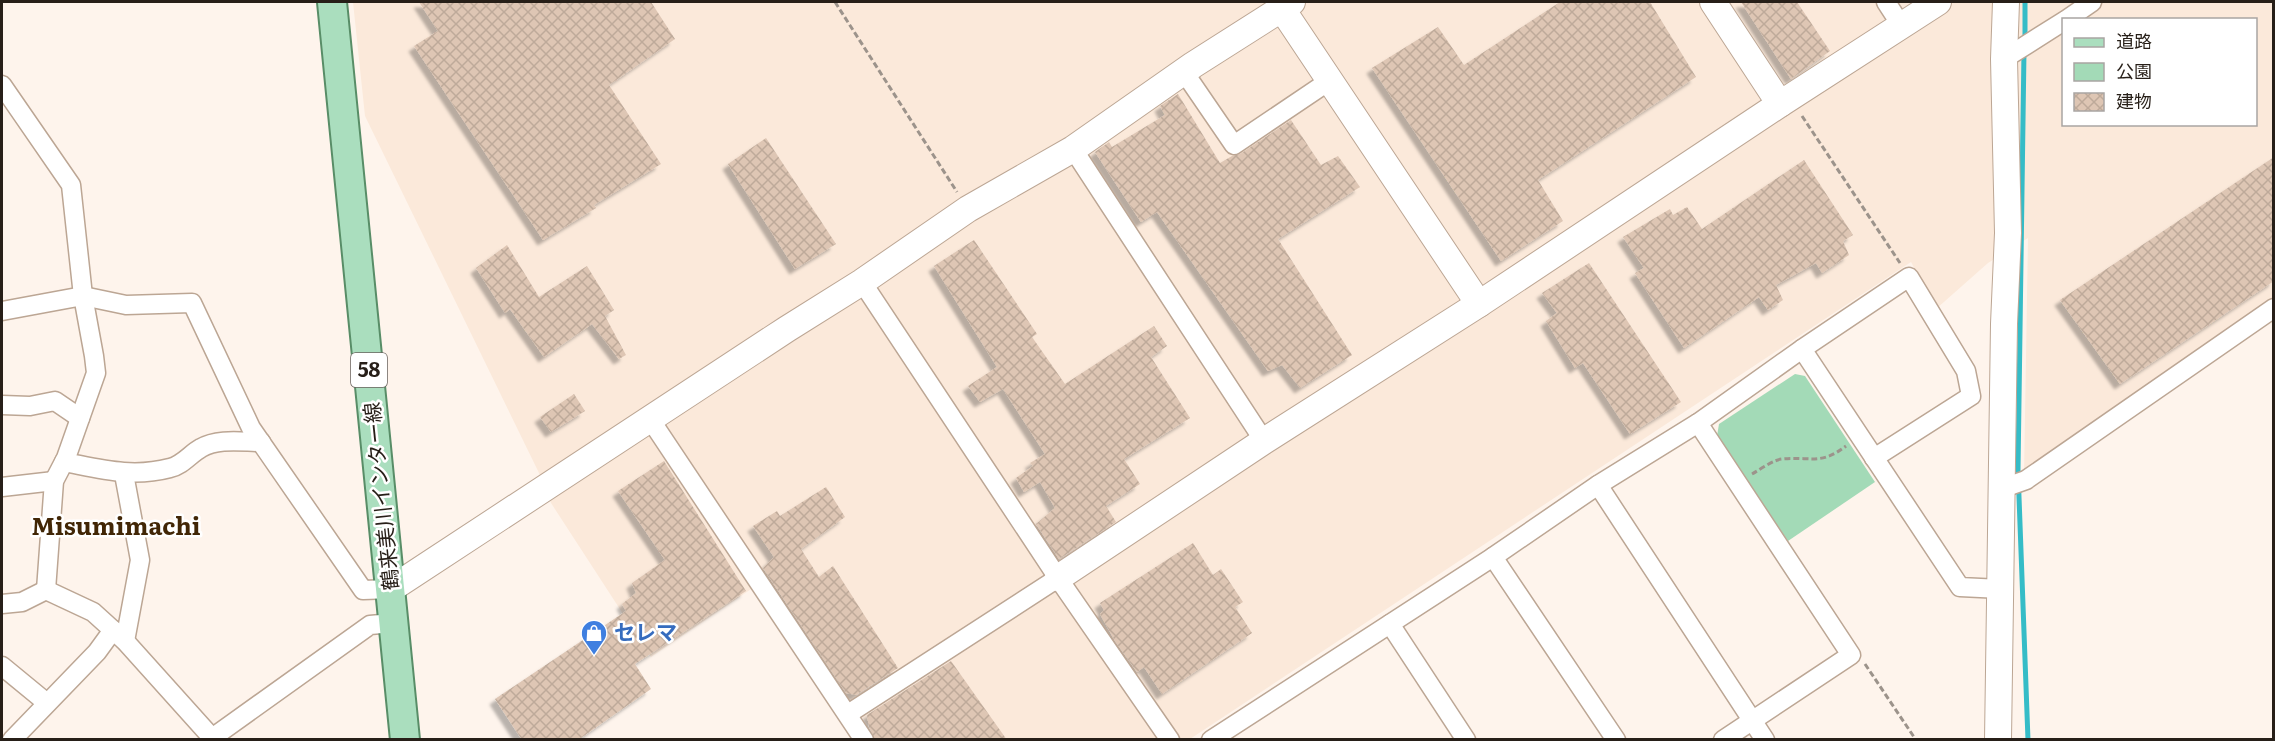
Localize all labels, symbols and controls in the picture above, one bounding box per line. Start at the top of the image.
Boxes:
legend [2062,18,2257,126]
text: 道路 [2116,27,2152,54]
text: 公園 [2116,57,2152,84]
text: 建物 [2116,87,2152,114]
road number: 58 [351,353,387,387]
street label: 鶴来美川インター線 [354,401,405,592]
district label: Misumimachi [32,507,201,542]
place label: セレマ [614,615,677,646]
shop icon: セレマ [579,618,609,656]

